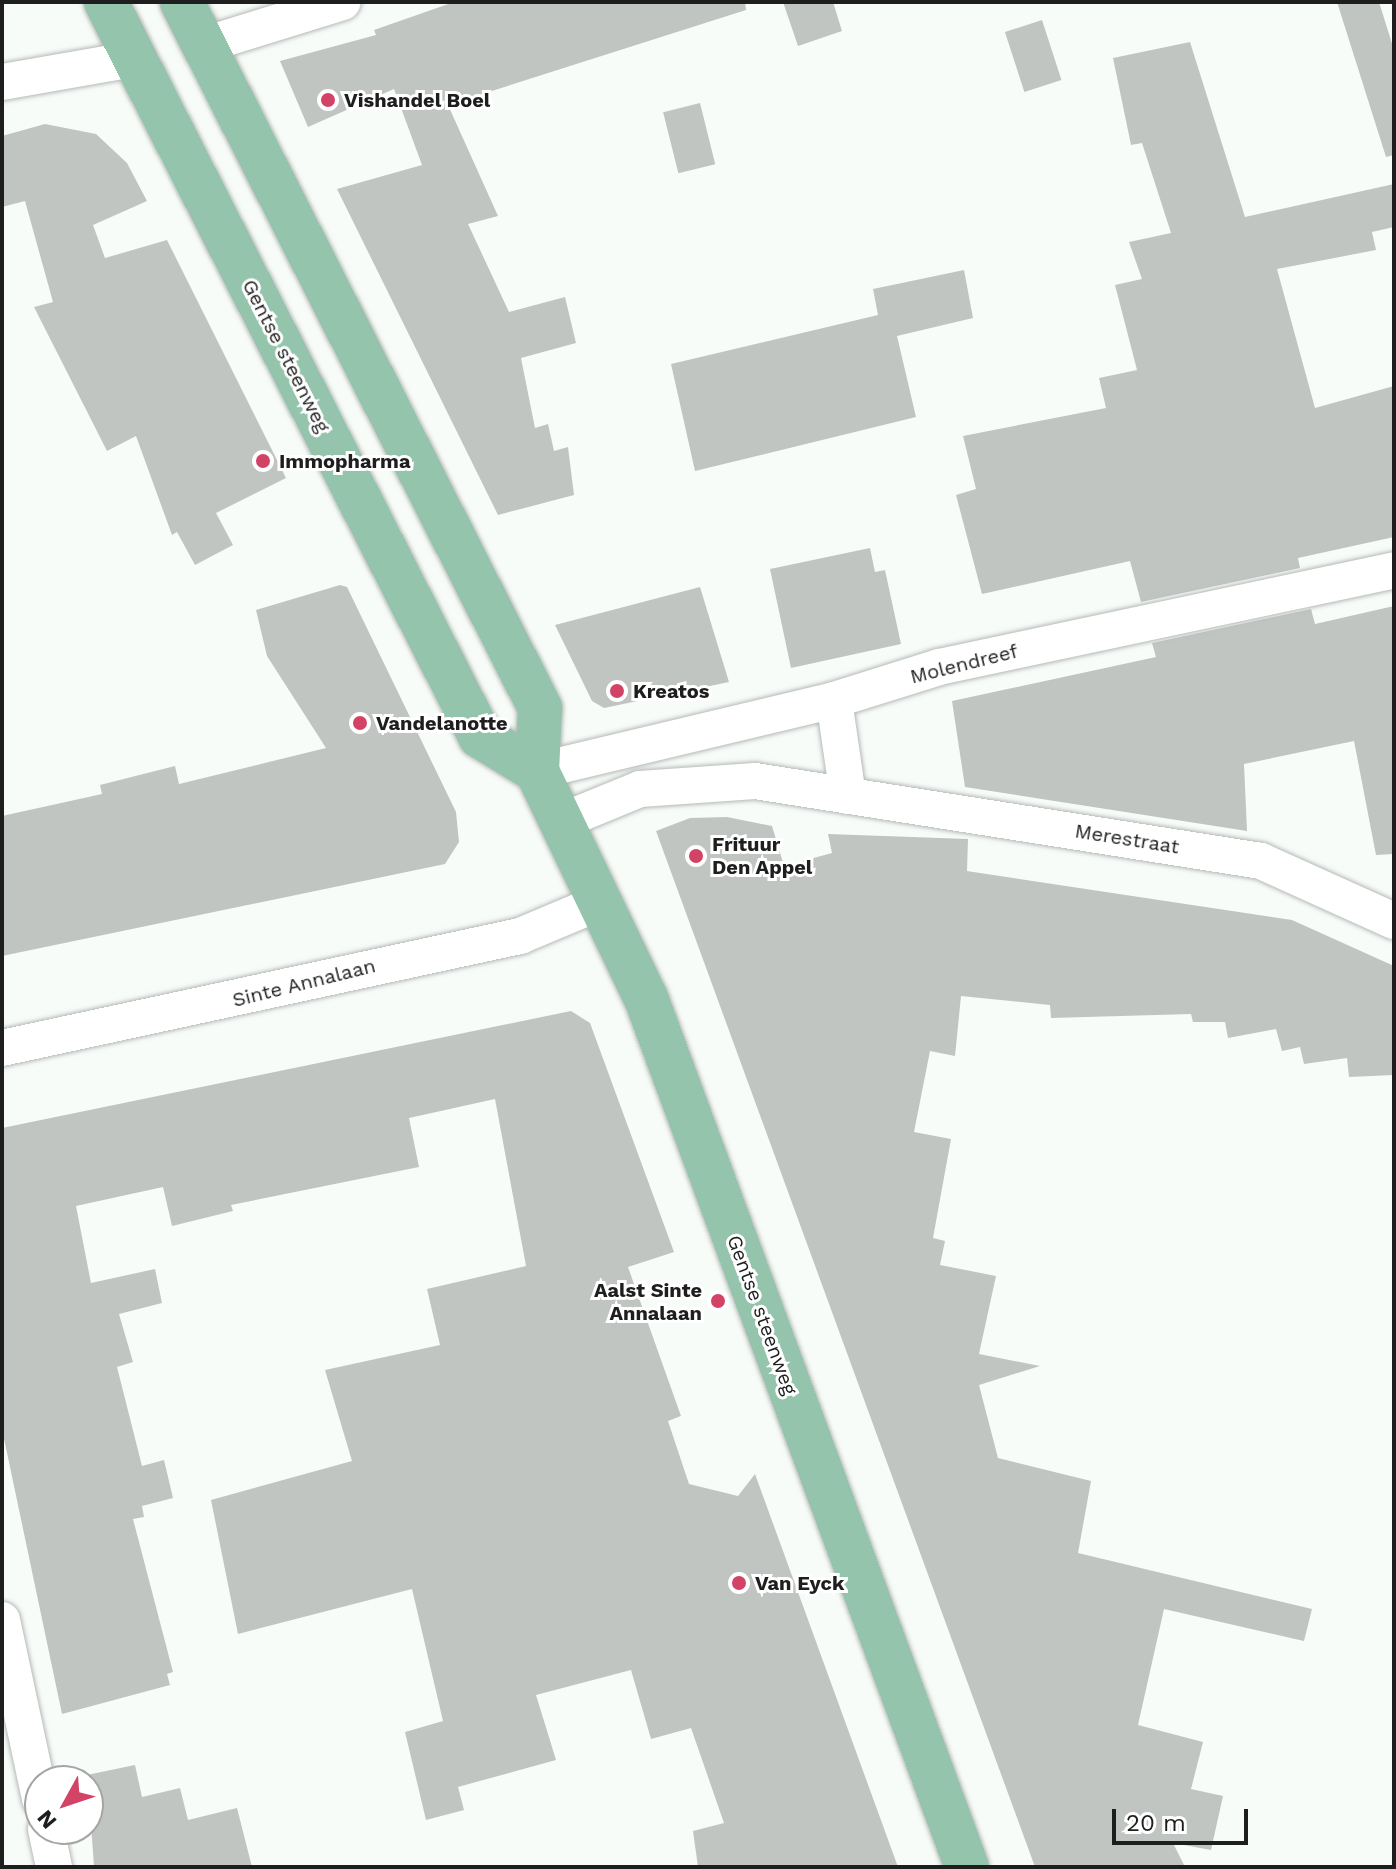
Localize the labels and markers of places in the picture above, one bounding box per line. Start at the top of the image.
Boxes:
place label: Vishandel Boel [344,88,491,112]
marker: Vishandel Boel [319,91,337,109]
place label: Immopharma [279,449,410,473]
marker: Immopharma [254,452,272,470]
place label: Kreatos [633,679,709,703]
marker: Kreatos [608,682,626,700]
place label: Vandelanotte [376,711,507,735]
marker: Vandelanotte [351,714,369,732]
place label: Frituur Den Appel [712,832,813,879]
marker: Frituur Den Appel [687,847,705,865]
place label: Aalst Sinte Annalaan [594,1278,702,1325]
marker: Aalst Sinte Annalaan [709,1292,727,1310]
place label: Van Eyck [755,1571,844,1595]
marker: Van Eyck [730,1574,748,1592]

